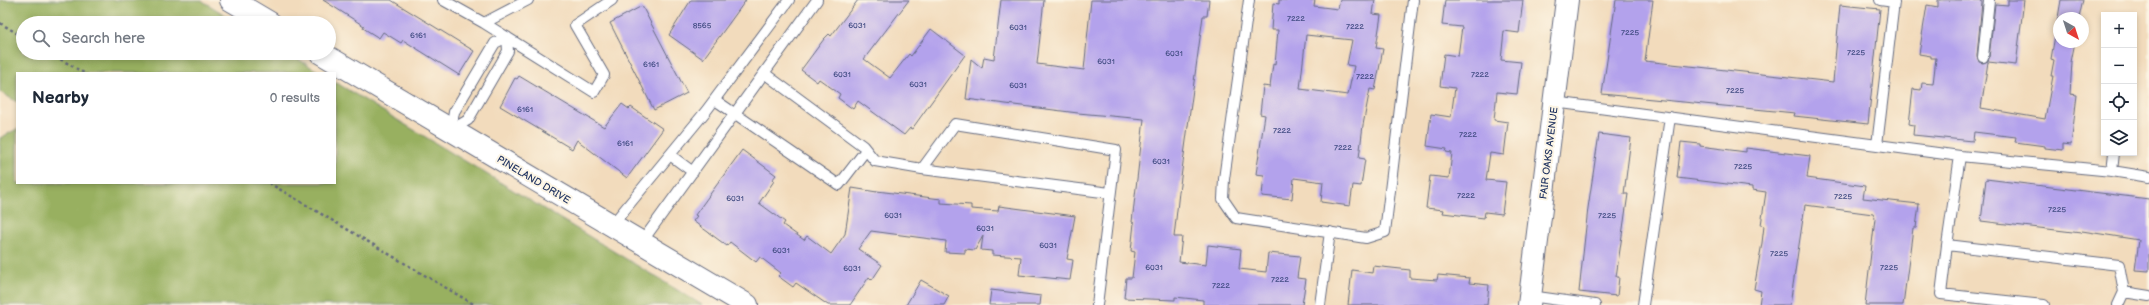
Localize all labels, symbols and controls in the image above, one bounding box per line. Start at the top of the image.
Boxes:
north arrow [2053,12,2089,48]
map controls [2101,12,2137,156]
button: + [2101,12,2137,48]
house number: 7222 [1287,14,1305,23]
search box [16,16,336,60]
house number: 8565 [693,21,712,30]
house number: 6031 [848,21,866,30]
house number: 7222 [1346,22,1364,31]
house number: 6031 [1009,23,1027,32]
icon: search [30,27,52,49]
house number: 7225 [1621,28,1639,37]
text: Search here [62,29,145,48]
house number: 6161 [410,31,426,40]
house number: 7225 [1847,48,1865,57]
button: − [2101,48,2137,84]
house number: 6031 [1165,49,1183,58]
house number: 6031 [1097,57,1115,66]
house number: 6161 [643,60,659,69]
house number: 6031 [833,70,851,79]
house number: 7222 [1471,70,1489,79]
house number: 7222 [1356,72,1374,81]
house number: 6031 [909,80,927,89]
house number: 6031 [1009,81,1027,90]
button: locate [2101,84,2137,120]
house number: 7225 [1726,86,1744,95]
text: Nearby [32,88,89,108]
text: 0 results [270,90,320,106]
house number: 6161 [517,105,533,114]
street label: FAIR OAKS AVENUE [1537,106,1561,200]
button: layers [2101,120,2137,156]
house number: 7222 [1273,126,1291,135]
house number: 7222 [1459,130,1477,139]
house number: 6161 [617,139,633,148]
house number: 7222 [1334,143,1352,152]
street label: PINELAND DRIVE [495,153,573,207]
house number: 6031 [1152,157,1170,166]
house number: 7225 [1734,162,1752,171]
house number: 7222 [1457,191,1475,200]
house number: 7225 [1834,192,1852,201]
house number: 6031 [726,194,744,203]
house number: 7225 [2048,205,2066,214]
house number: 6031 [884,211,902,220]
house number: 7225 [1598,211,1616,220]
house number: 6031 [976,224,994,233]
house number: 6031 [1039,241,1057,250]
house number: 6031 [772,246,790,255]
house number: 7225 [1770,249,1788,258]
house number: 6031 [1145,263,1163,272]
house number: 7225 [1880,263,1898,272]
house number: 6031 [843,264,861,273]
house number: 7222 [1271,275,1289,284]
house number: 7222 [1212,281,1230,290]

